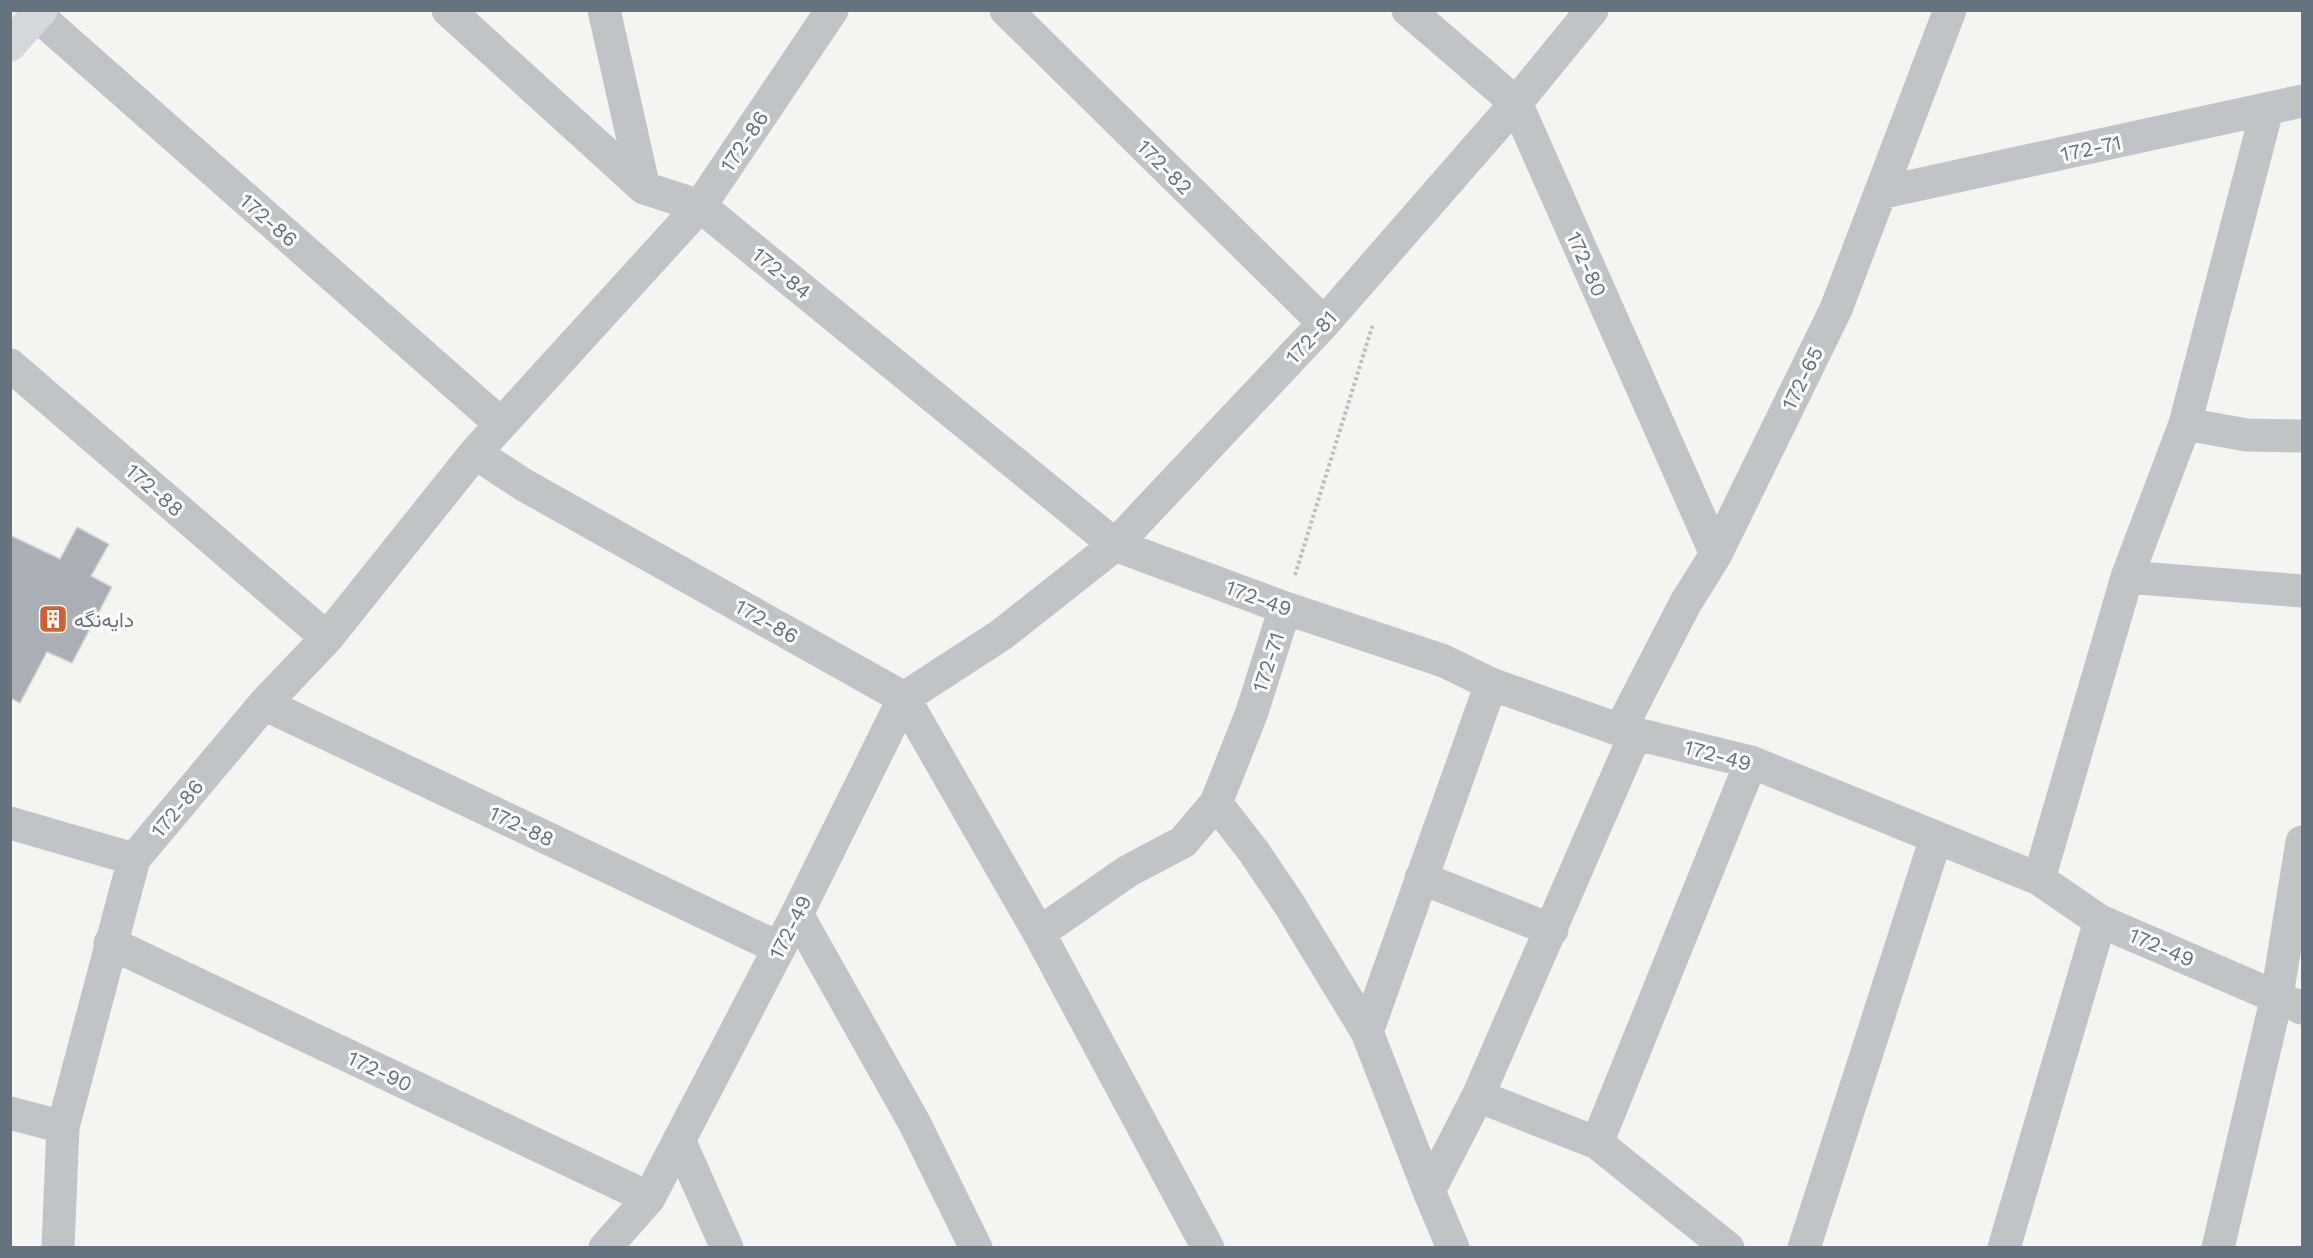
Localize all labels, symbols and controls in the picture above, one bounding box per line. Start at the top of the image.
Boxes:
street label: 172-86 [715,106,773,176]
street label: 172-71 [2058,129,2124,167]
street label: 172-82 [1132,134,1198,200]
street label: 172-86 [235,188,303,252]
street label: 172-80 [1562,228,1612,300]
street label: 172-84 [748,242,816,304]
street label: 172-81 [1280,305,1342,369]
street label: 172-65 [1776,342,1828,414]
street label: 172-88 [121,458,189,522]
street label: 172-49 [1223,575,1295,621]
street label: 172-86 [731,594,803,648]
building icon: دایەنگە [37,603,69,635]
place label: دایەنگە [74,607,134,632]
street label: 172-71 [1247,629,1289,695]
street label: 172-49 [1682,734,1754,776]
street label: 172-86 [145,774,209,842]
street label: 172-88 [486,800,558,852]
street label: 172-49 [763,891,817,963]
street label: 172-49 [2126,922,2198,972]
street label: 172-90 [344,1045,416,1097]

